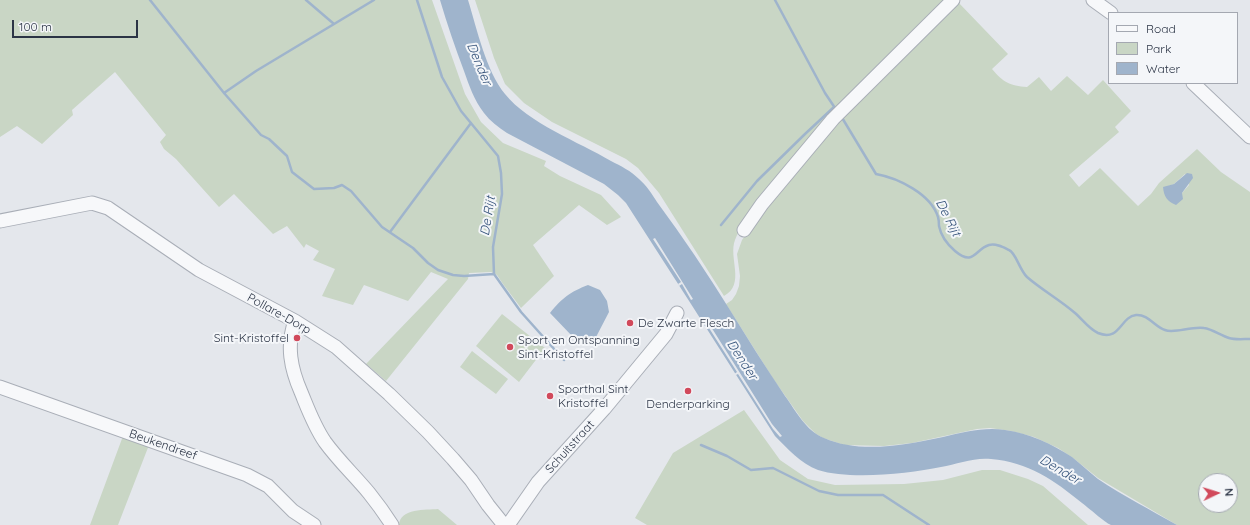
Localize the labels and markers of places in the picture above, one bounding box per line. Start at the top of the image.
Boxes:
place label: De Zwarte Flesch [638,316,734,330]
marker: De Zwarte Flesch [625,318,635,328]
place label: Sint-Kristoffel [214,331,289,345]
marker: Sint-Kristoffel [292,333,302,343]
place label: Sport en Ontspanning Sint-Kristoffel [518,333,640,361]
marker: Sport en Ontspanning Sint-Kristoffel [505,342,515,352]
place label: Sporthal Sint Kristoffel [558,382,628,410]
marker: Denderparking [683,386,693,396]
marker: Sporthal Sint Kristoffel [545,391,555,401]
place label: Denderparking [646,397,730,411]

